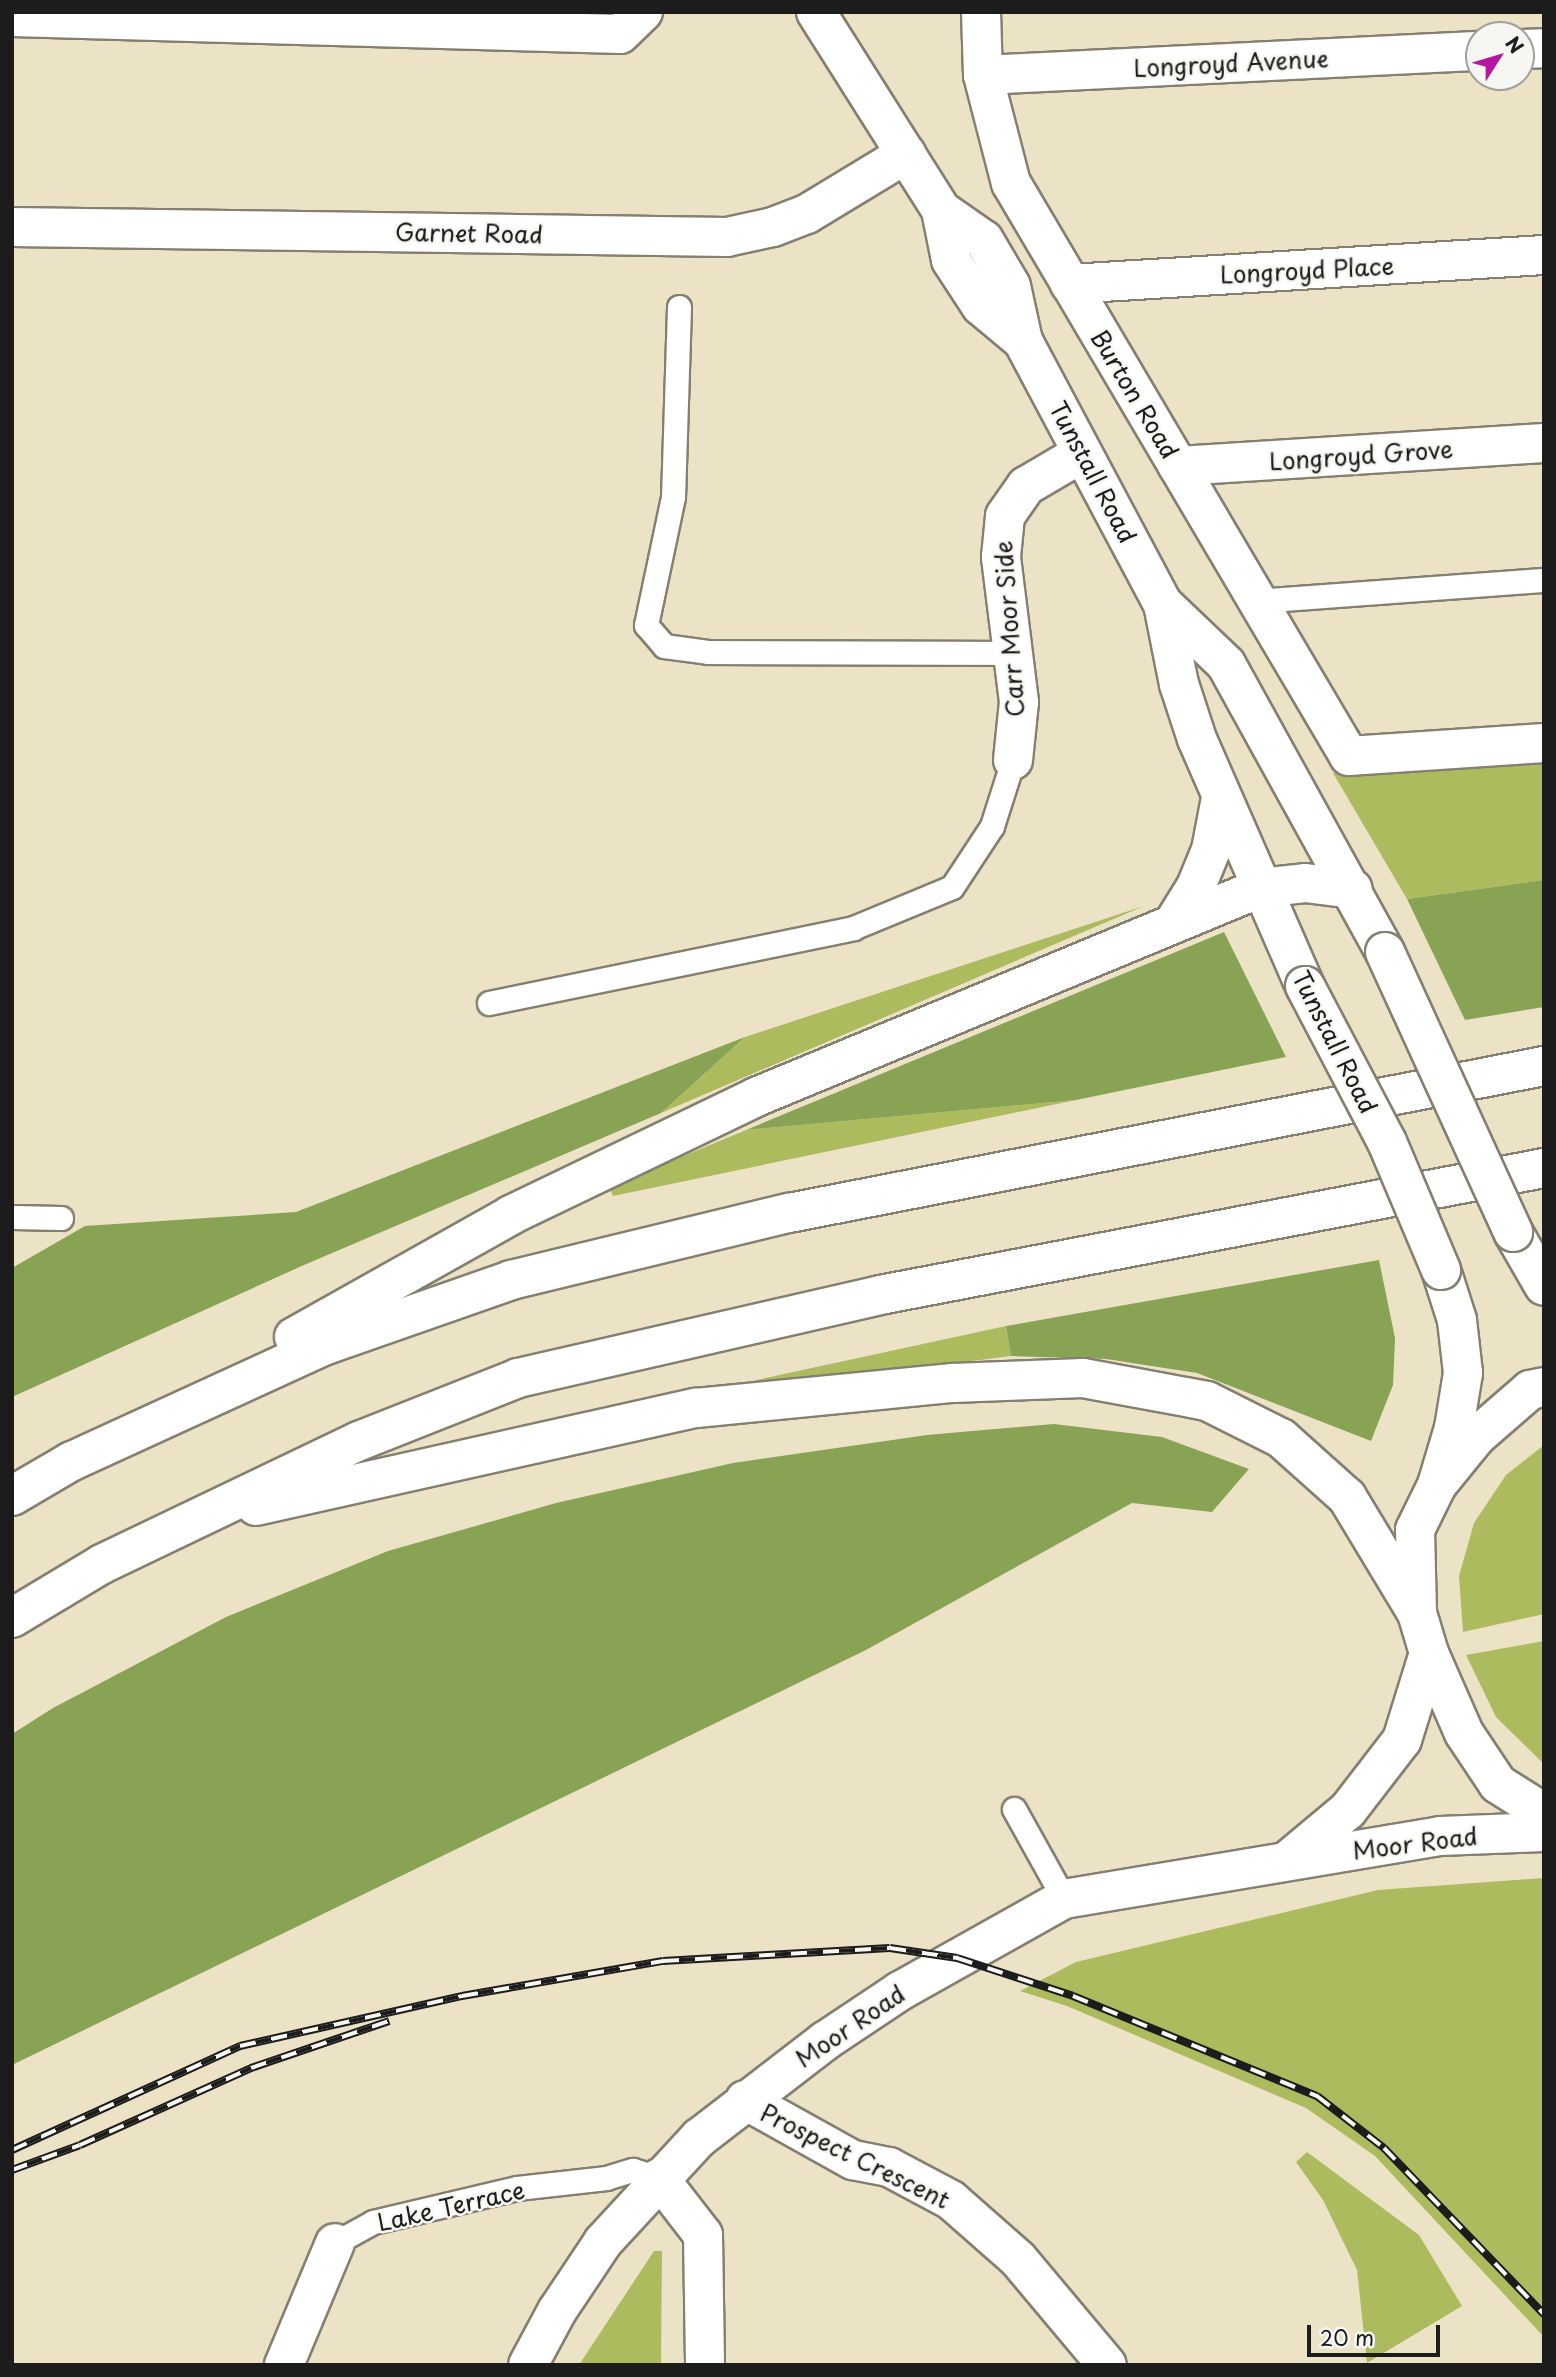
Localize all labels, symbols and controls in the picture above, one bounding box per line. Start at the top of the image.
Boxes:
north arrow [1465,21,1535,91]
text: N [1499,30,1531,59]
street label: Longroyd Avenue [1132,43,1330,83]
street label: Garnet Road [394,217,544,249]
street label: Longroyd Place [1218,251,1396,289]
street label: Burton Road [1085,324,1185,464]
street label: Tunstall Road [1043,396,1143,548]
street label: Longroyd Grove [1268,434,1454,476]
street label: Carr Moor Side [988,539,1030,719]
street label: Tunstall Road [1287,965,1383,1119]
street label: Moor Road [1350,1821,1480,1865]
street label: Moor Road [789,1979,911,2073]
street label: Prospect Crescent [755,2097,955,2215]
street label: Lake Terrace [375,2175,527,2237]
scale bar [1311,2310,1444,2354]
text: 20 m [1320,2321,1374,2353]

